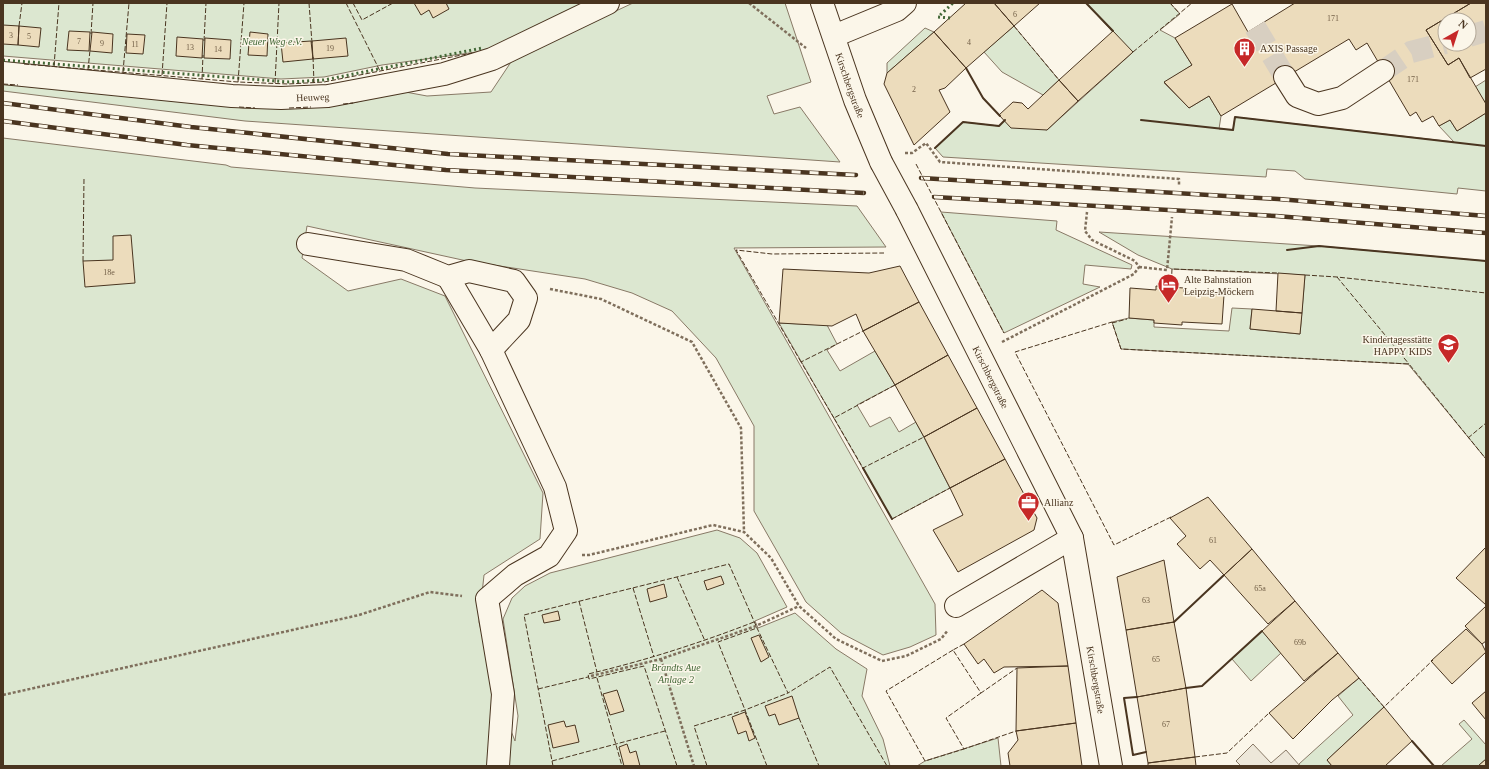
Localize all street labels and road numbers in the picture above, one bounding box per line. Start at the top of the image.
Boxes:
street label: Kirschbergstraße [833,51,867,120]
street label: Heuweg [296,91,330,103]
street label: Kirschbergstraße [970,344,1011,411]
street label: Kirschbergstraße [1085,645,1107,715]

